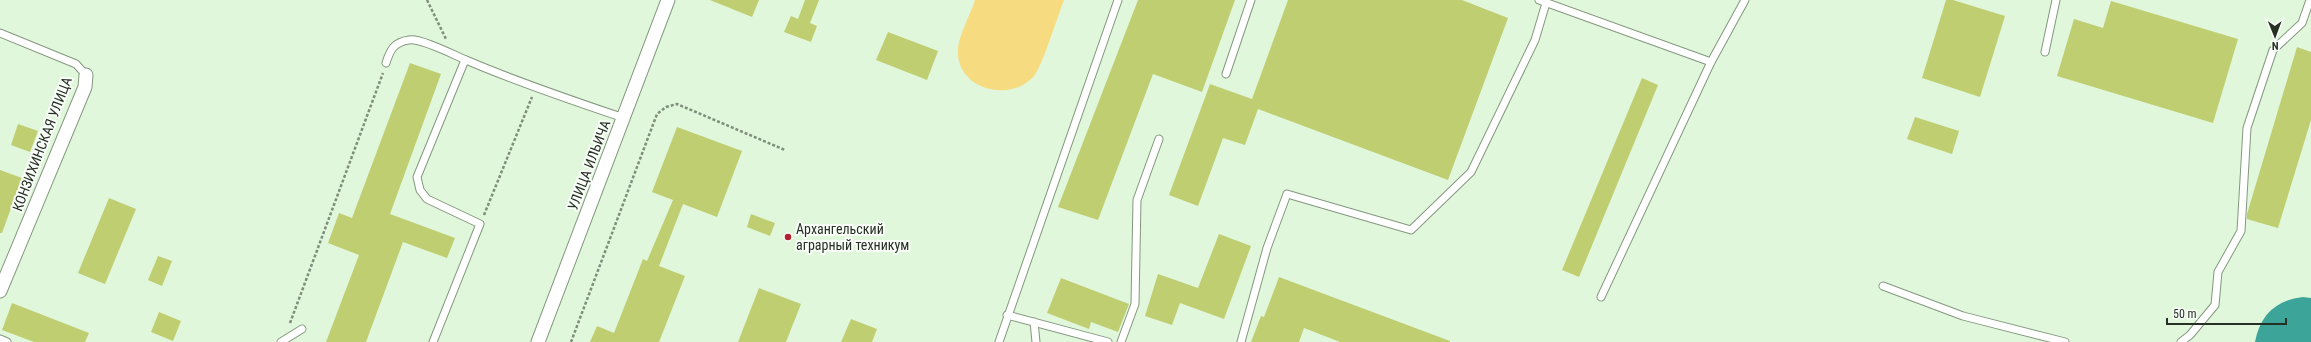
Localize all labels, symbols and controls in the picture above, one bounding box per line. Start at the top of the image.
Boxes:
north arrow [2255,16,2295,56]
text: N [2271,39,2279,52]
street label: КОНЗИХИНСКАЯ УЛИЦА [9,75,75,213]
street label: УЛИЦА ИЛЬИЧА [564,118,614,212]
place label: Архангельский аграрный техникум [796,221,909,253]
marker: Архангельский аграрный техникум [783,232,793,242]
scale bar [2167,300,2286,326]
text: 50 m [2173,307,2197,321]

